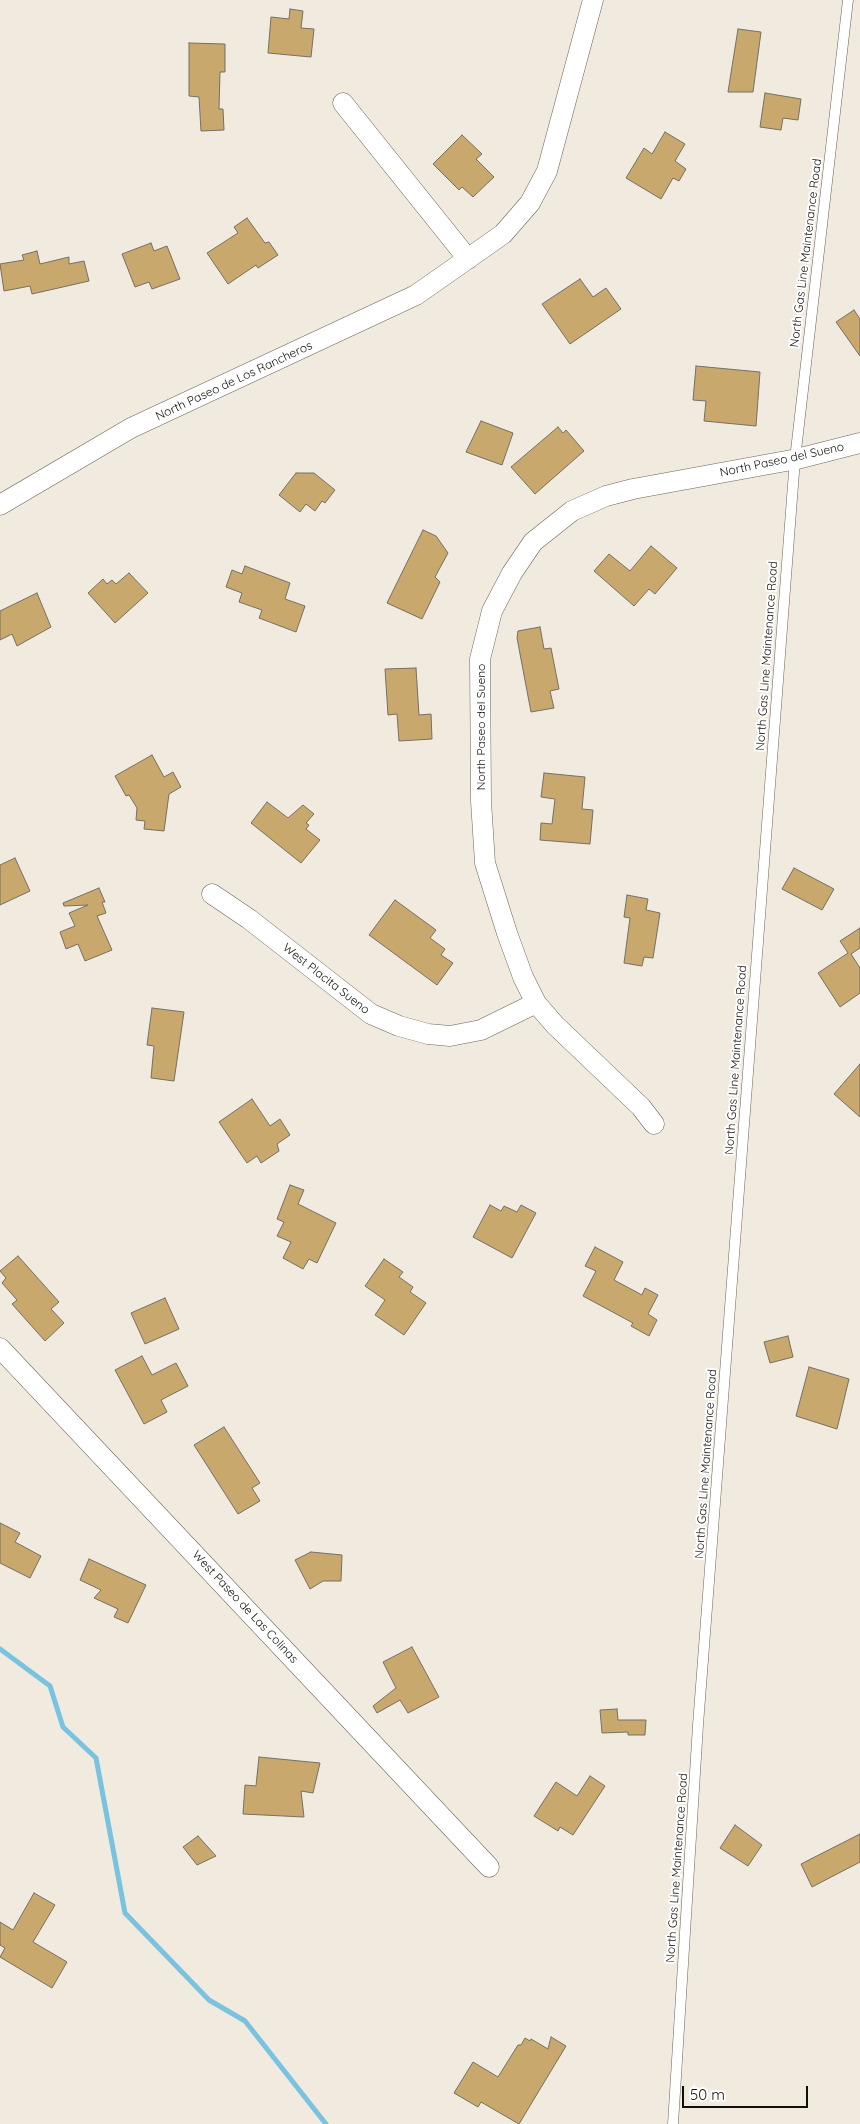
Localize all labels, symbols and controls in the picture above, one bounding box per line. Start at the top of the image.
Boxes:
street label: North Gas Line Maintenance Road [787,158,825,348]
street label: North Paseo de Los Rancheros [153,338,315,424]
street label: North Paseo del Sueno [719,440,845,480]
street label: North Gas Line Maintenance Road [753,561,781,751]
street label: North Paseo del Sueno [474,664,488,790]
street label: West Placita Sueno [280,941,372,1017]
street label: North Gas Line Maintenance Road [722,965,750,1155]
street label: North Gas Line Maintenance Road [692,1369,720,1559]
street label: West Paseo de Las Colinas [189,1548,301,1666]
street label: North Gas Line Maintenance Road [663,1773,691,1963]
scale bar [685,2076,811,2108]
text: 50 m [690,2085,725,2104]

